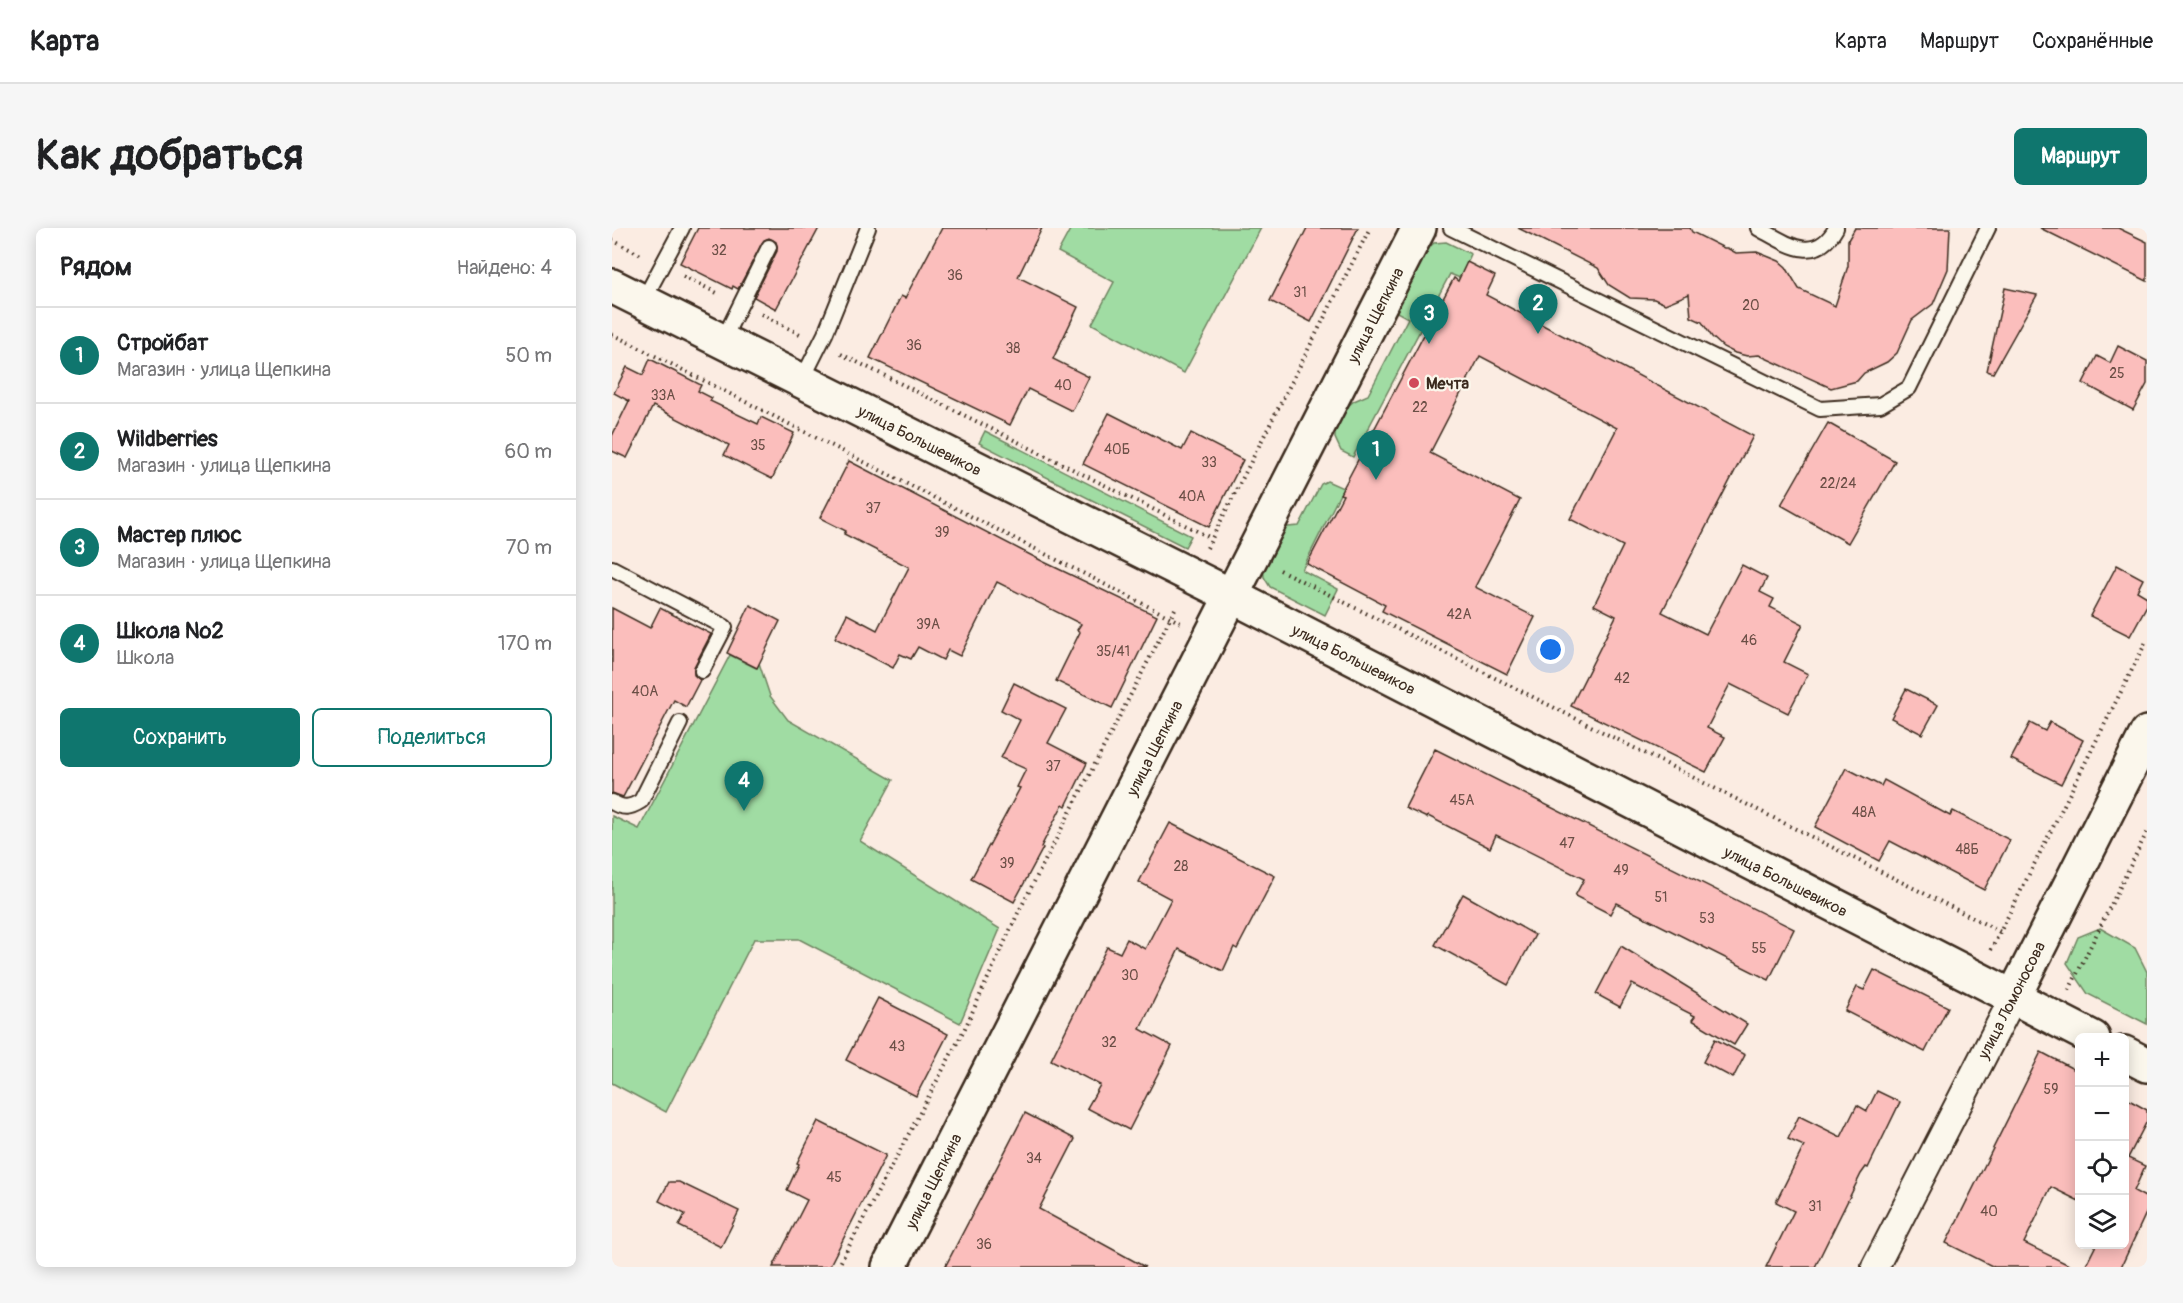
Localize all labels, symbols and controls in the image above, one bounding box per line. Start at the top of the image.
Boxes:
text: Карта [30,24,99,59]
text: Карта [1835,28,1887,55]
text: Маршрут [1920,28,1999,55]
text: Сохранённые [2032,28,2153,55]
button: Маршрут [2014,128,2147,185]
text: Как добраться [36,130,303,182]
house number: 32 [711,242,727,259]
text: Рядом [60,251,132,283]
text: Найдено: 4 [457,255,552,280]
street label: улица Щепкина [1343,264,1408,367]
house number: 36 [947,267,963,284]
house number: 31 [1293,284,1307,301]
pin: 2 [1518,285,1558,334]
pin: 3 [1410,294,1448,344]
house number: 20 [1742,297,1760,314]
text: Стройбат [117,329,208,357]
house number: 36 [906,337,922,354]
house number: 38 [1006,340,1020,357]
text: 1 [76,343,83,368]
text: 50 m [505,343,552,368]
text: Магазин · улица Щепкина [117,357,331,382]
house number: 25 [2109,365,2125,382]
place label: Мечта [1426,374,1470,394]
marker: Мечта [1407,376,1421,390]
house number: 40 [1054,377,1072,394]
house number: 33А [651,387,675,404]
house number: 22 [1412,399,1428,416]
street label: улица Большевиков [853,401,985,481]
text: Wildberries [117,425,218,453]
pin: 1 [1356,430,1395,480]
house number: 35 [750,437,766,454]
text: 2 [74,439,85,464]
text: 60 m [505,439,552,464]
house number: 40Б [1104,441,1130,458]
text: Магазин · улица Щепкина [117,453,331,478]
house number: 33 [1201,454,1217,471]
house number: 22/24 [1820,475,1856,492]
house number: 40А [1179,488,1205,505]
house number: 37 [865,500,881,517]
text: Мастер плюс [117,521,242,549]
house number: 39 [934,524,950,541]
text: 3 [74,535,85,560]
text: 70 m [506,535,552,560]
text: Магазин · улица Щепкина [117,549,331,574]
house number: 42А [1446,606,1472,623]
house number: 39А [916,616,940,633]
text: Школа №2 [117,617,224,645]
street label: улица Большевиков [1287,620,1419,700]
text: 4 [74,631,85,656]
text: 170 m [498,631,552,656]
house number: 46 [1741,632,1757,649]
your location [1536,635,1565,664]
house number: 35/41 [1096,643,1130,660]
text: Школа [117,645,174,670]
house number: 42 [1614,670,1630,687]
house number: 40А [632,683,658,700]
street label: улица Щепкина [1122,697,1187,800]
button: Сохранить [60,708,300,767]
button: Поделиться [312,708,552,767]
house number: 37 [1045,758,1061,775]
pin: 4 [724,762,764,811]
house number: 45А [1450,792,1474,809]
house number: 48А [1852,804,1876,821]
house number: 47 [1559,835,1575,852]
house number: 48Б [1955,841,1979,858]
street label: улица Большевиков [1719,842,1851,922]
house number: 39 [999,855,1015,872]
house number: 28 [1174,858,1188,875]
house number: 49 [1613,862,1629,879]
house number: 51 [1654,889,1668,906]
house number: 53 [1699,910,1715,927]
street label: улица Ломоносова [1973,938,2050,1063]
house number: 55 [1751,940,1767,957]
house number: 30 [1121,967,1139,984]
map controls [2075,1033,2129,1249]
button: + [2075,1033,2129,1087]
house number: 32 [1101,1034,1117,1051]
house number: 43 [889,1038,905,1055]
house number: 59 [2044,1081,2058,1098]
button: − [2075,1087,2129,1141]
street label: улица Щепкина [901,1130,966,1233]
button: locate [2075,1141,2129,1195]
house number: 34 [1026,1150,1042,1167]
house number: 45 [826,1169,842,1186]
button: layers [2075,1195,2129,1249]
house number: 31 [1808,1198,1822,1215]
house number: 40 [1980,1203,1998,1220]
house number: 36 [976,1236,992,1253]

